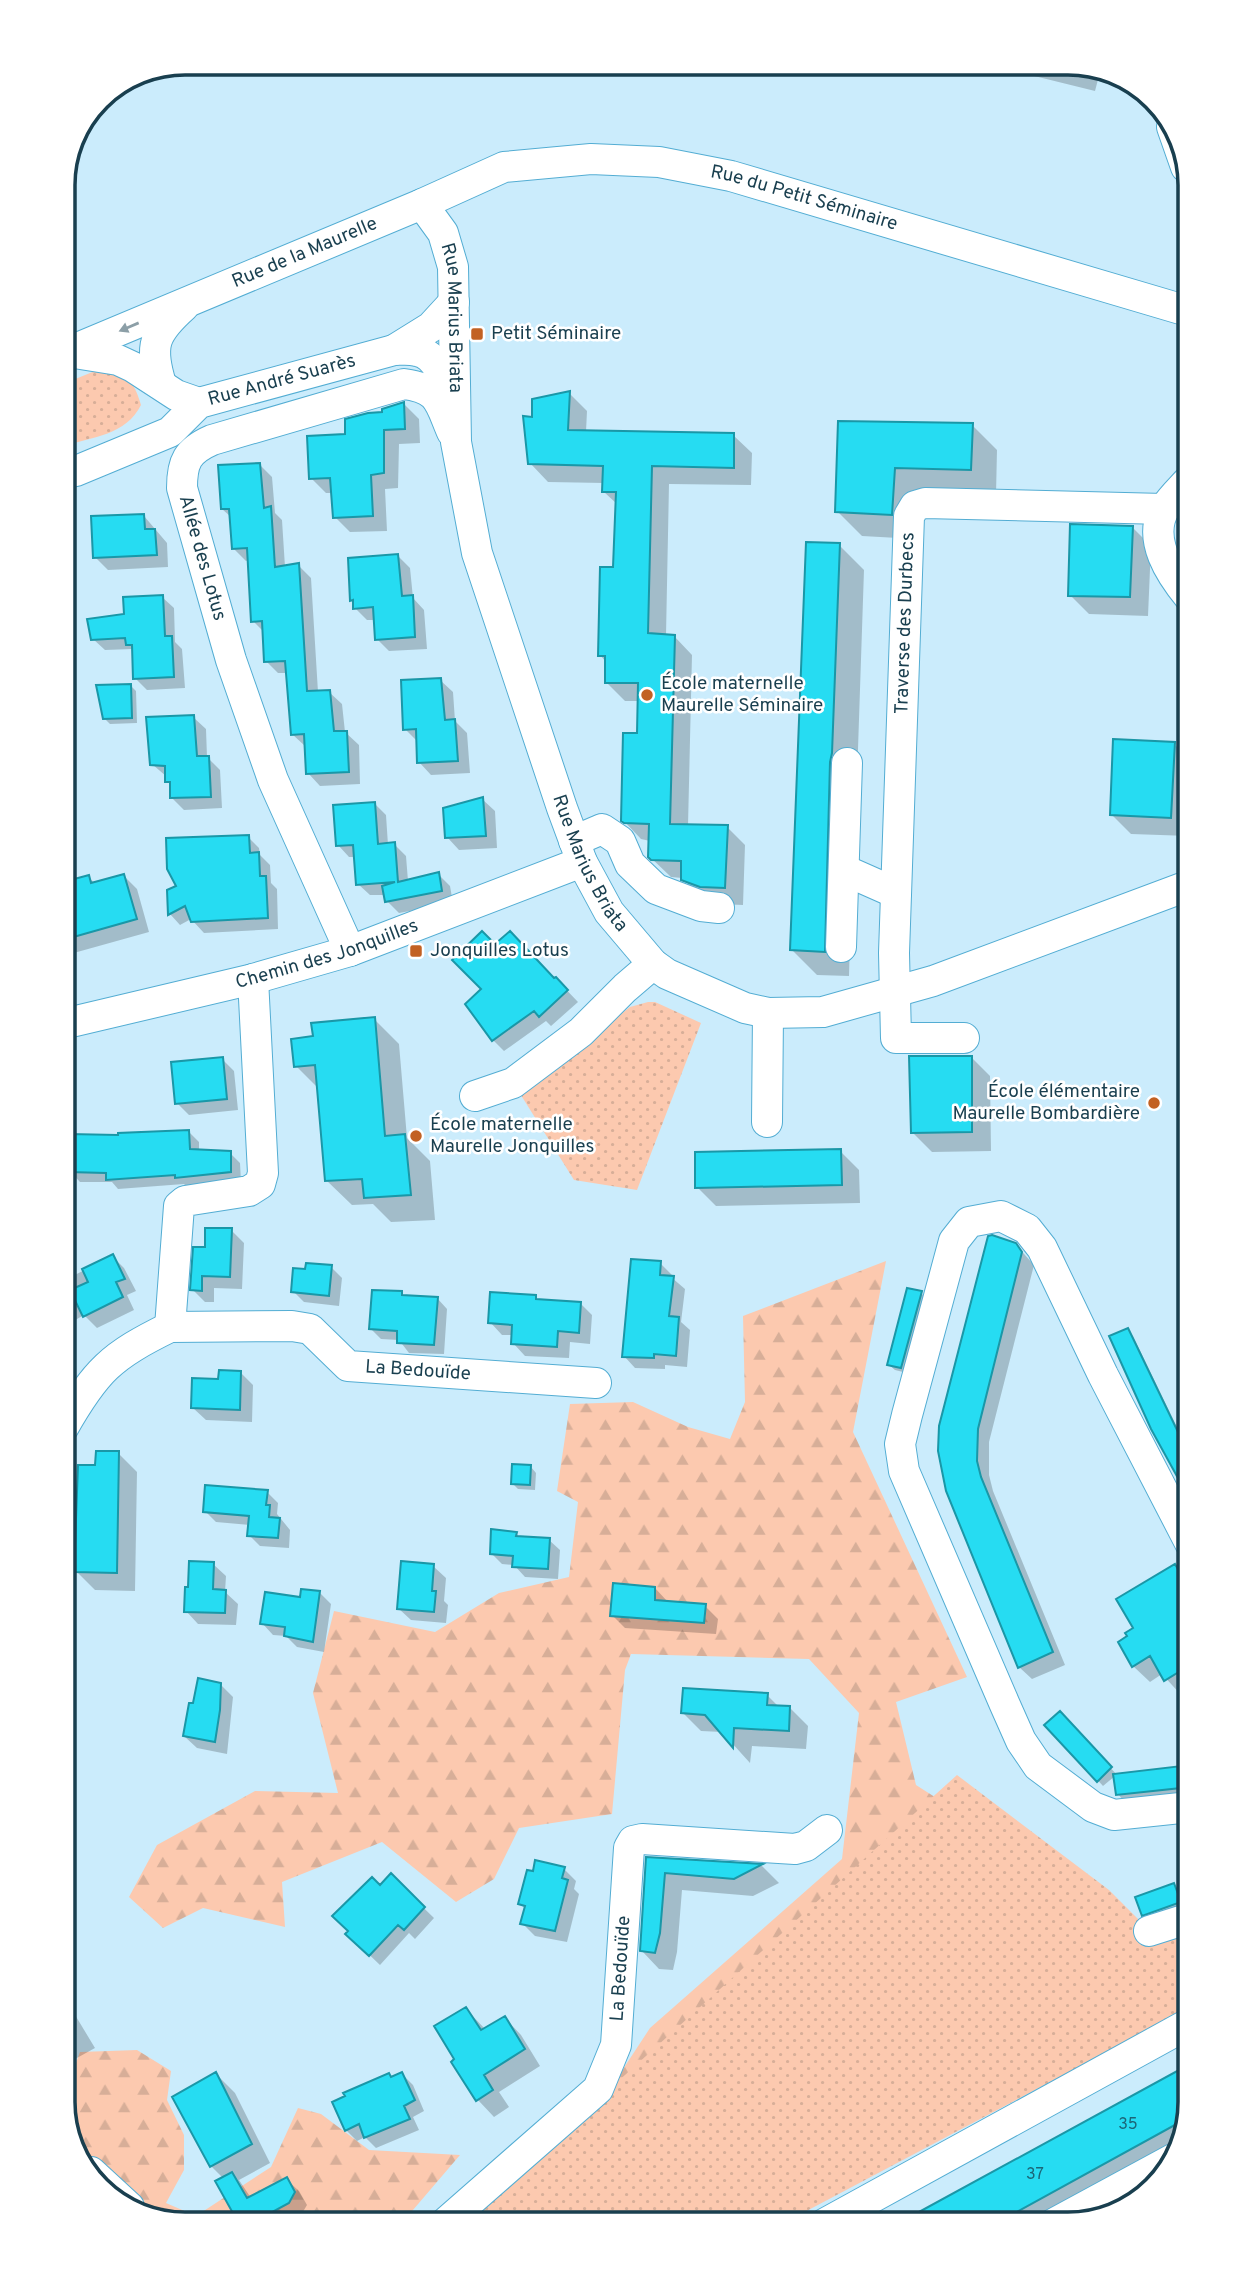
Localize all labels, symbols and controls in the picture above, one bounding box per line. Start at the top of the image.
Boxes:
street label: Rue du Petit Séminaire [708,160,900,237]
street label: Rue de la Maurelle [228,212,381,294]
street label: Rue Marius Briata [435,240,467,393]
one-way arrow [118,321,139,332]
place label: Petit Séminaire [491,322,621,346]
marker: Petit Séminaire [469,326,485,342]
street label: Rue André Suarès [205,349,358,412]
street label: Allée des Lotus [173,493,231,623]
street label: Traverse des Durbecs [890,532,920,715]
place label: École maternelle Maurelle Séminaire [661,671,823,718]
marker: École maternelle Maurelle Séminaire [639,687,655,703]
street label: Rue Marius Briata [546,792,633,937]
street label: Chemin des Jonquilles [233,914,422,995]
place label: Jonquilles Lotus [430,939,569,963]
marker: Jonquilles Lotus [408,943,424,959]
place label: École élémentaire Maurelle Bombardière [952,1079,1140,1126]
marker: École élémentaire Maurelle Bombardière [1146,1095,1162,1111]
place label: École maternelle Maurelle Jonquilles [430,1112,594,1159]
marker: École maternelle Maurelle Jonquilles [408,1128,424,1144]
street label: La Bedouïde [364,1355,472,1386]
street label: La Bedouïde [606,1915,637,2022]
house number: 35 [1118,2115,1138,2135]
house number: 37 [1026,2165,1044,2185]

